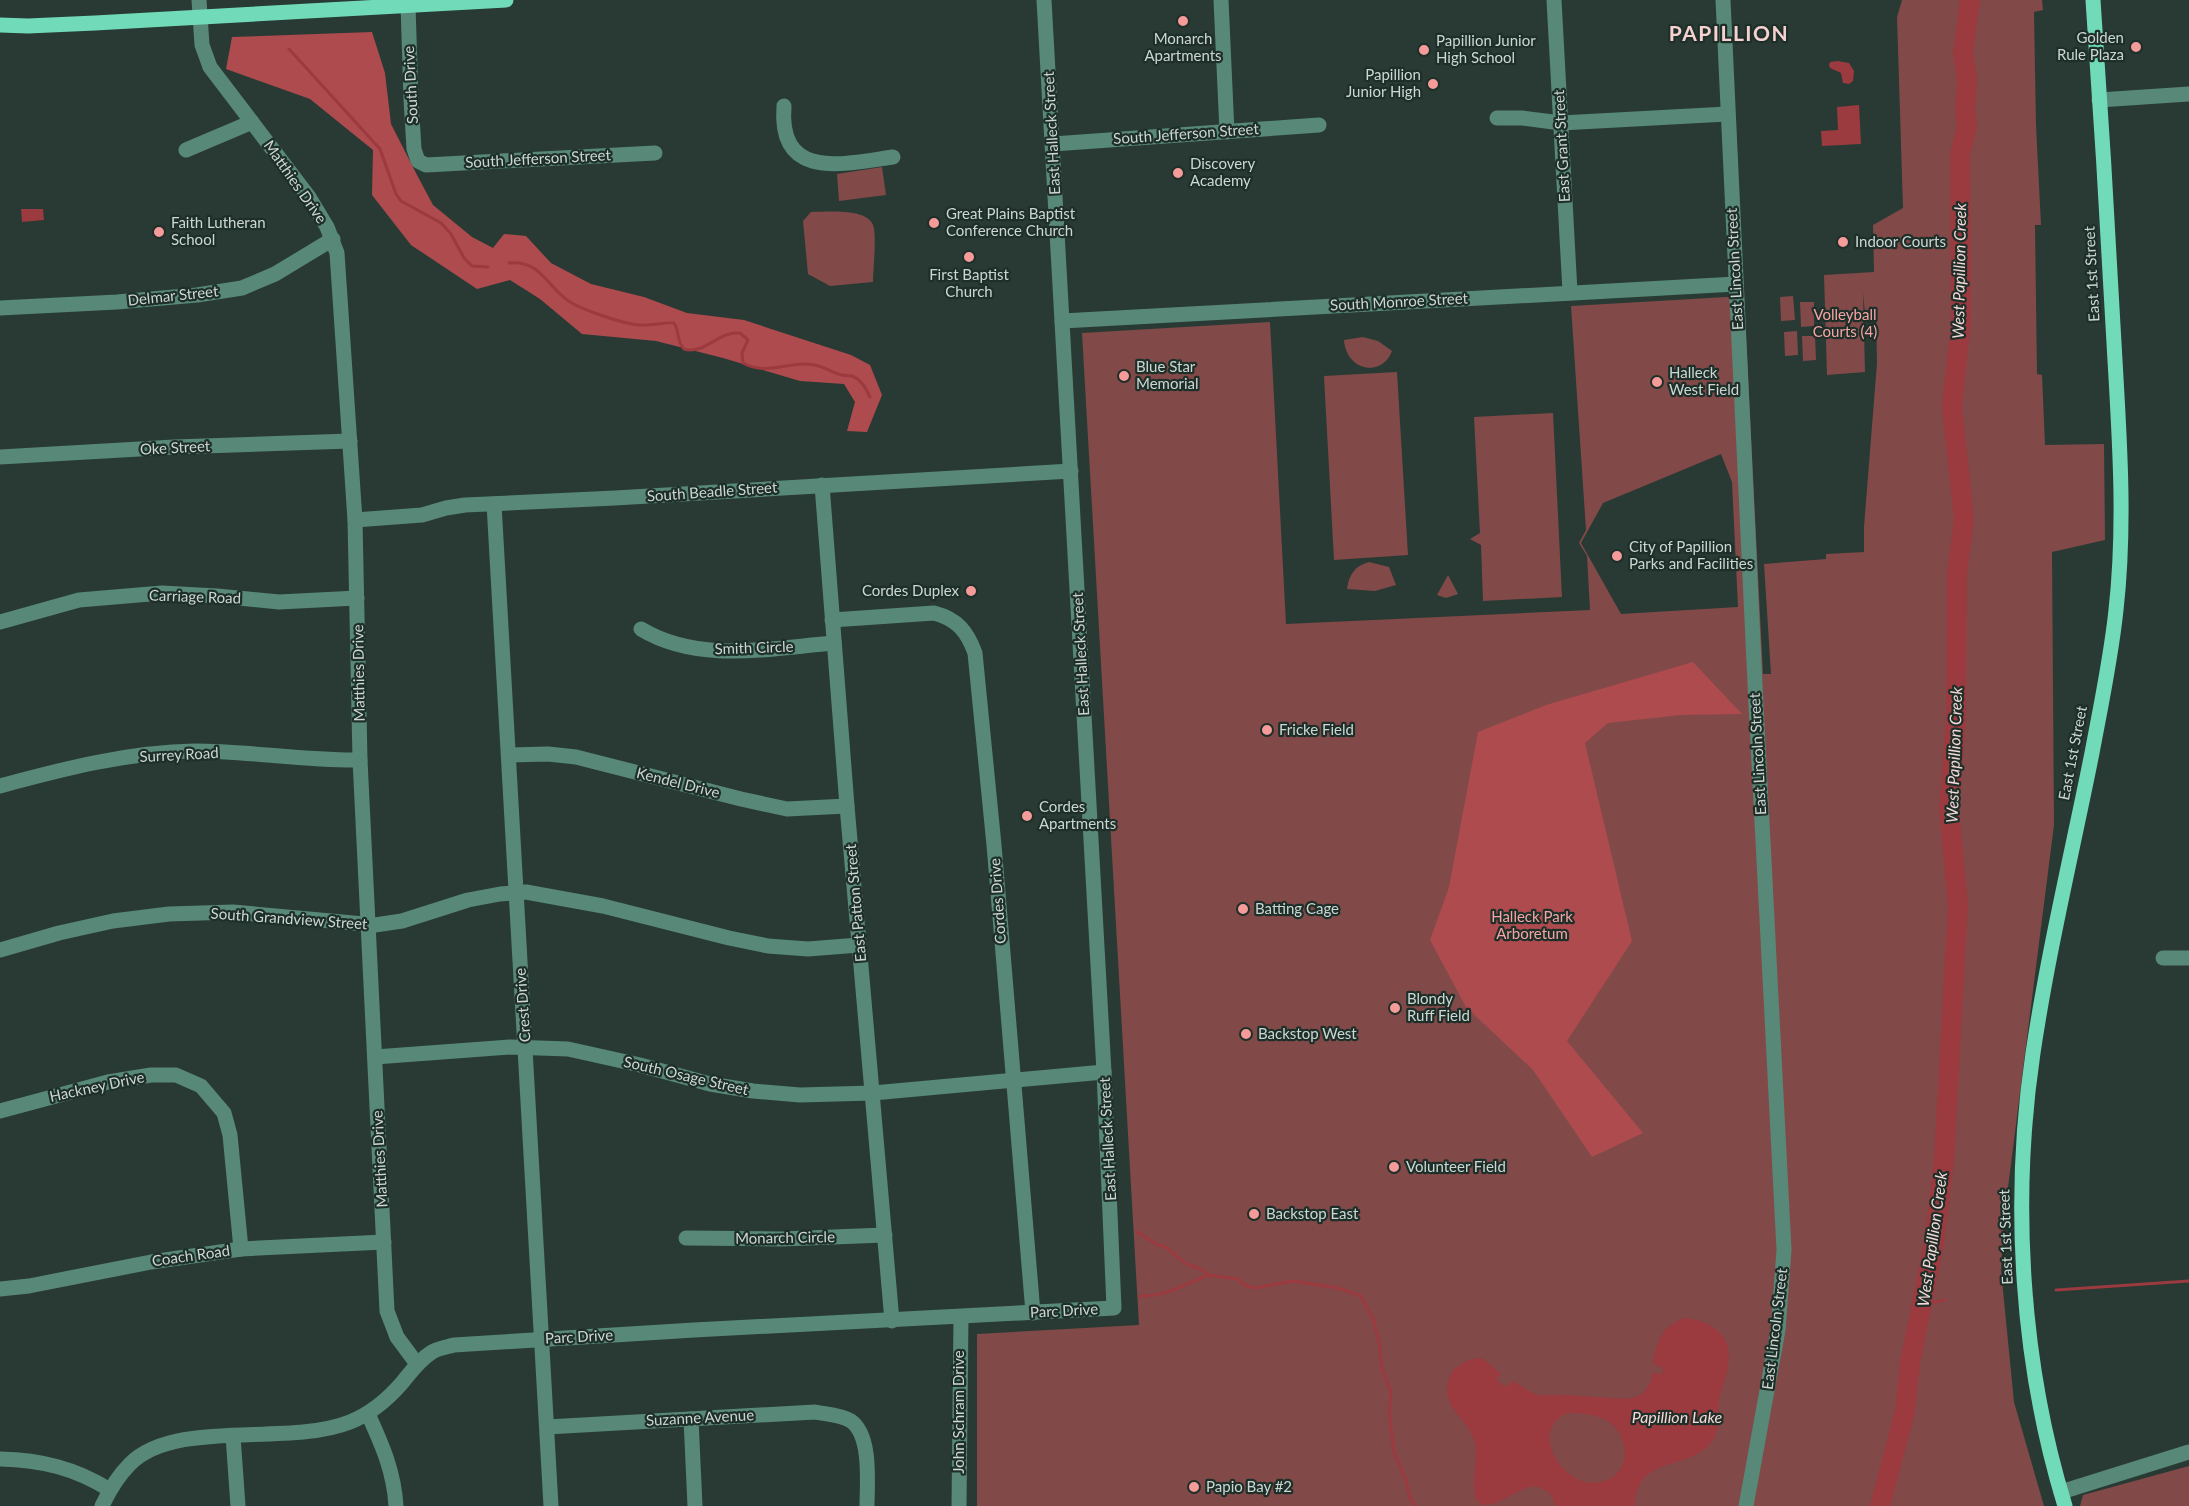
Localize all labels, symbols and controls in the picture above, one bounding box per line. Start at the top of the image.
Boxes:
marker: Monarch Apartments [1176,14,1190,28]
district label: PAPILLION [1669,20,1789,45]
place label: Golden Rule Plaza [2057,28,2124,63]
place label: Monarch Apartments [1144,29,1222,64]
place label: Papillion Junior High School [1436,31,1536,66]
marker: Golden Rule Plaza [2129,40,2143,54]
marker: Papillion Junior High School [1417,43,1431,57]
street label: South Drive [399,45,421,125]
place label: Papillion Junior High [1346,65,1421,100]
street label: East Halleck Street [1039,70,1063,195]
marker: Papillion Junior High [1426,77,1440,91]
street label: East Grant Street [1549,89,1573,203]
street label: South Jefferson Street [1113,119,1260,147]
street label: Matthies Drive [261,136,331,226]
street label: South Jefferson Street [465,145,612,171]
place label: Discovery Academy [1190,154,1256,189]
marker: Discovery Academy [1171,166,1185,180]
water label: West Papillion Creek [1948,202,1969,339]
place label: Great Plains Baptist Conference Church [946,204,1076,239]
street label: East Lincoln Street [1722,207,1746,331]
place label: Faith Lutheran School [171,213,266,248]
marker: Great Plains Baptist Conference Church [927,216,941,230]
marker: Faith Lutheran School [152,225,166,239]
street label: East 1st Street [2079,225,2102,322]
place label: Indoor Courts [1855,232,1946,250]
marker: Indoor Courts [1836,235,1850,249]
marker: First Baptist Church [962,250,976,264]
place label: First Baptist Church [929,265,1009,300]
street label: Delmar Street [127,281,220,309]
street label: South Monroe Street [1330,288,1469,314]
park label: Volleyball Courts (4) [1813,305,1877,340]
place label: Blue Star Memorial [1136,357,1199,392]
place label: Halleck West Field [1669,363,1739,398]
marker: Blue Star Memorial [1117,369,1131,383]
marker: Halleck West Field [1650,375,1664,389]
street label: Oke Street [139,436,211,458]
street label: South Beadle Street [646,477,778,505]
place label: City of Papillion Parks and Facilities [1629,537,1753,572]
marker: City of Papillion Parks and Facilities [1610,549,1624,563]
place label: Cordes Duplex [862,581,960,599]
marker: Cordes Duplex [964,584,978,598]
street label: Carriage Road [149,585,241,607]
street label: East Halleck Street [1068,591,1092,716]
street label: Matthies Drive [348,624,368,722]
street label: Smith Circle [714,637,794,657]
water label: West Papillion Creek [1942,686,1965,823]
street label: East Lincoln Street [1745,692,1769,816]
street label: East 1st Street [2054,704,2090,801]
place label: Fricke Field [1279,720,1354,738]
marker: Fricke Field [1260,723,1274,737]
street label: Surrey Road [139,743,219,765]
street label: Kendel Drive [635,763,722,801]
place label: Cordes Apartments [1039,797,1116,832]
marker: Cordes Apartments [1020,809,1034,823]
street label: East Patton Street [841,843,869,963]
street label: Cordes Drive [985,857,1009,945]
place label: Batting Cage [1255,899,1339,917]
marker: Batting Cage [1236,902,1250,916]
street label: South Grandview Street [210,904,369,932]
park label: Halleck Park Arboretum [1491,907,1573,942]
street label: Crest Drive [510,967,534,1043]
place label: Blondy Ruff Field [1407,989,1470,1024]
marker: Blondy Ruff Field [1388,1001,1402,1015]
place label: Backstop West [1258,1024,1357,1042]
marker: Backstop West [1239,1027,1253,1041]
street label: South Osage Street [622,1052,751,1098]
street label: Hackney Drive [48,1067,146,1105]
street label: East Halleck Street [1095,1076,1119,1201]
street label: Matthies Drive [367,1110,391,1208]
place label: Volunteer Field [1406,1157,1506,1175]
marker: Volunteer Field [1387,1160,1401,1174]
water label: West Papillion Creek [1913,1170,1950,1308]
street label: East 1st Street [1994,1188,2016,1285]
place label: Backstop East [1266,1204,1359,1222]
marker: Backstop East [1247,1207,1261,1221]
street label: Monarch Circle [735,1227,835,1247]
street label: Coach Road [151,1241,231,1269]
street label: East Lincoln Street [1758,1267,1790,1391]
street label: Parc Drive [1029,1299,1099,1321]
street label: Parc Drive [544,1325,614,1347]
street label: John Schram Drive [949,1350,967,1474]
street label: Suzanne Avenue [645,1405,755,1429]
water label: Papillion Lake [1632,1407,1723,1426]
place label: Papio Bay #2 [1206,1477,1292,1495]
marker: Papio Bay #2 [1187,1480,1201,1494]

